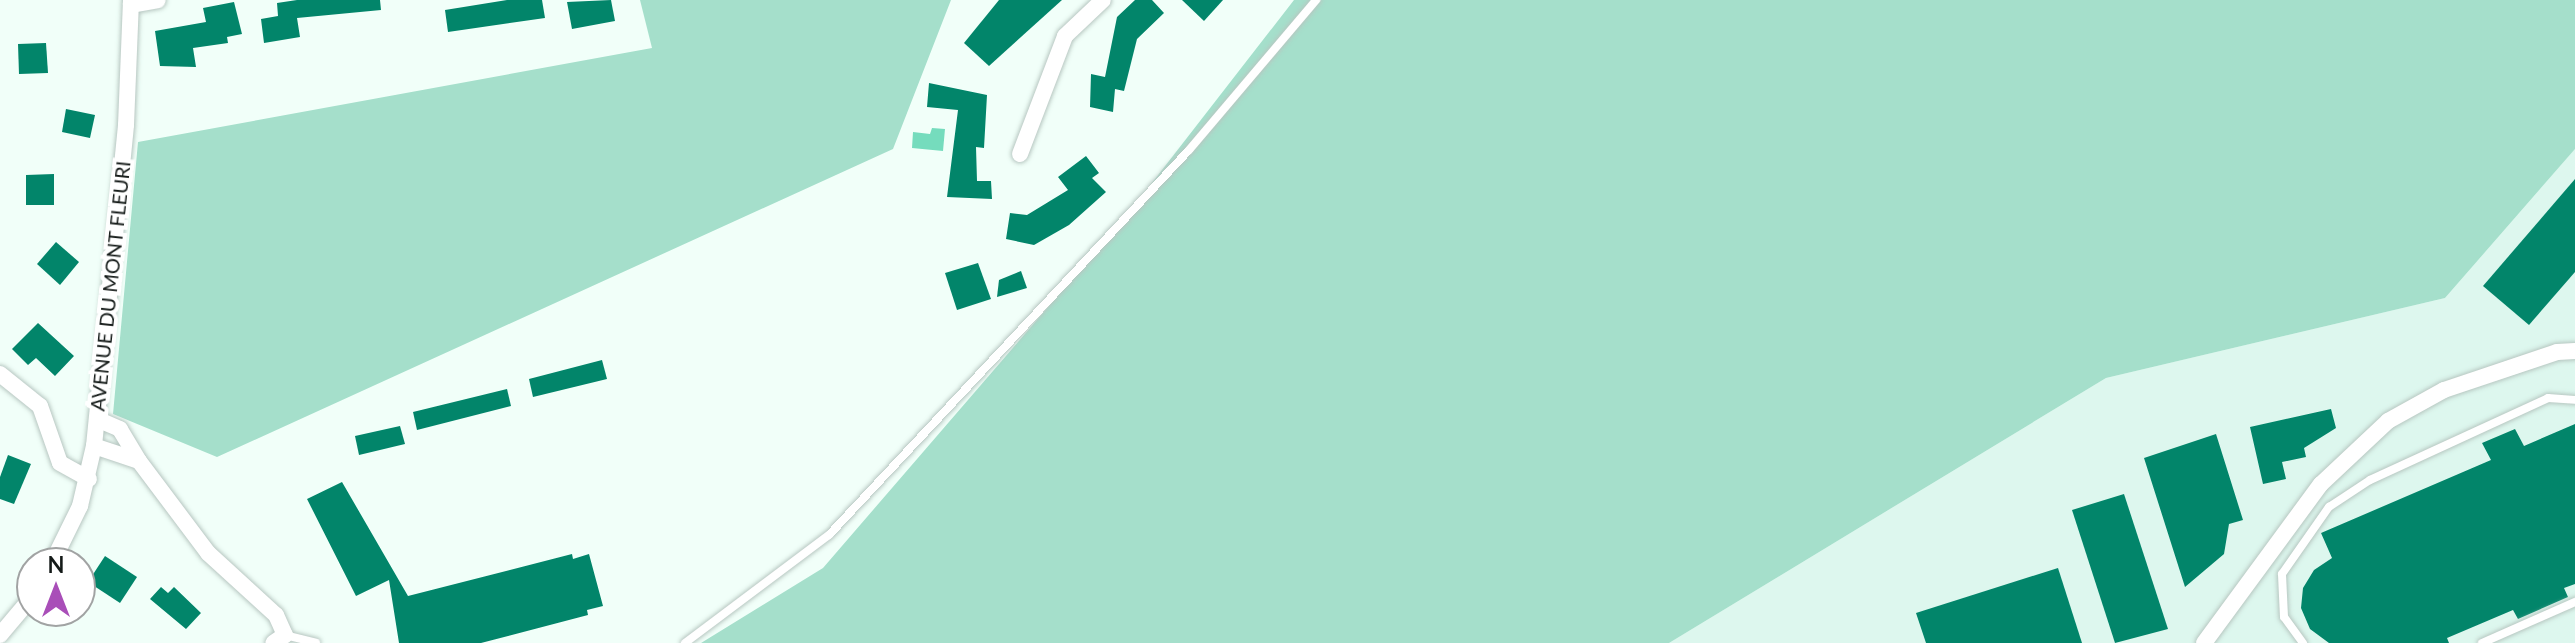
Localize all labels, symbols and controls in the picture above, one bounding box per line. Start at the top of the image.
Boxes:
street label: AVENUE DU MONT FLEURI [85,159,135,413]
north arrow [16,547,96,627]
text: N [48,551,64,578]

